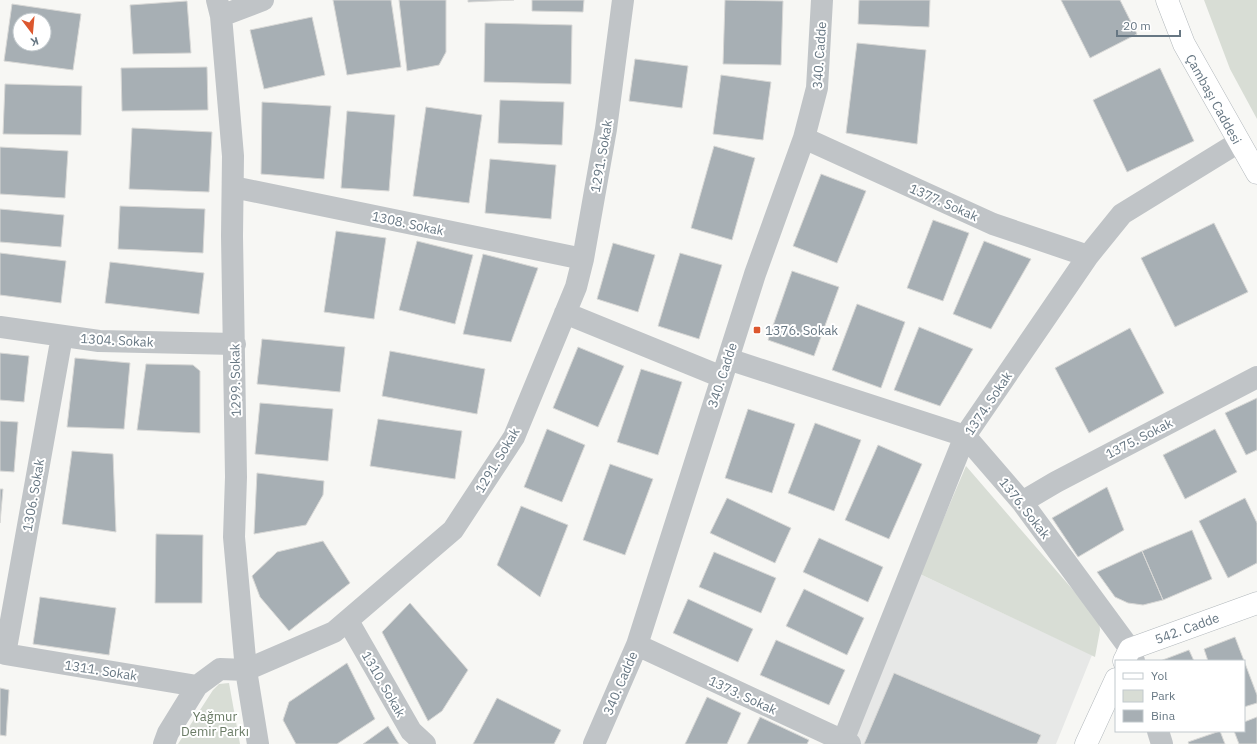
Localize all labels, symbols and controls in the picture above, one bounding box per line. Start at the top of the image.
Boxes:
north arrow [12,12,52,52]
scale bar [1117,12,1180,38]
text: 20 m [1123,18,1151,33]
street label: 340. Cadde [809,21,830,89]
text: K [29,34,40,49]
street label: Çambaşı Caddesi [1182,51,1245,147]
street label: 1291. Sokak [587,118,616,194]
street label: 1377. Sokak [907,180,981,225]
street label: 1308. Sokak [370,208,446,239]
place label: 1376. Sokak [765,322,838,339]
marker: 1376. Sokak [752,325,762,335]
street label: 1304. Sokak [80,330,154,351]
street label: 340. Cadde [704,341,741,410]
street label: 1299. Sokak [226,343,245,417]
street label: 1374. Sokak [961,368,1016,438]
street label: 1375. Sokak [1103,414,1176,463]
street label: 1291. Sokak [471,424,524,496]
street label: 1306. Sokak [19,457,48,533]
street label: 1376. Sokak [995,474,1054,543]
street label: 542. Cadde [1153,609,1222,648]
street label: 1310. Sokak [358,648,409,720]
street label: 340. Cadde [599,649,641,717]
street label: 1311. Sokak [63,656,139,685]
legend [1115,660,1245,732]
text: Yol [1151,668,1168,683]
street label: 1373. Sokak [706,672,780,719]
text: Park [1151,688,1176,703]
park label: Yağmur Demir Parkı [181,708,249,740]
text: Bina [1151,708,1176,723]

